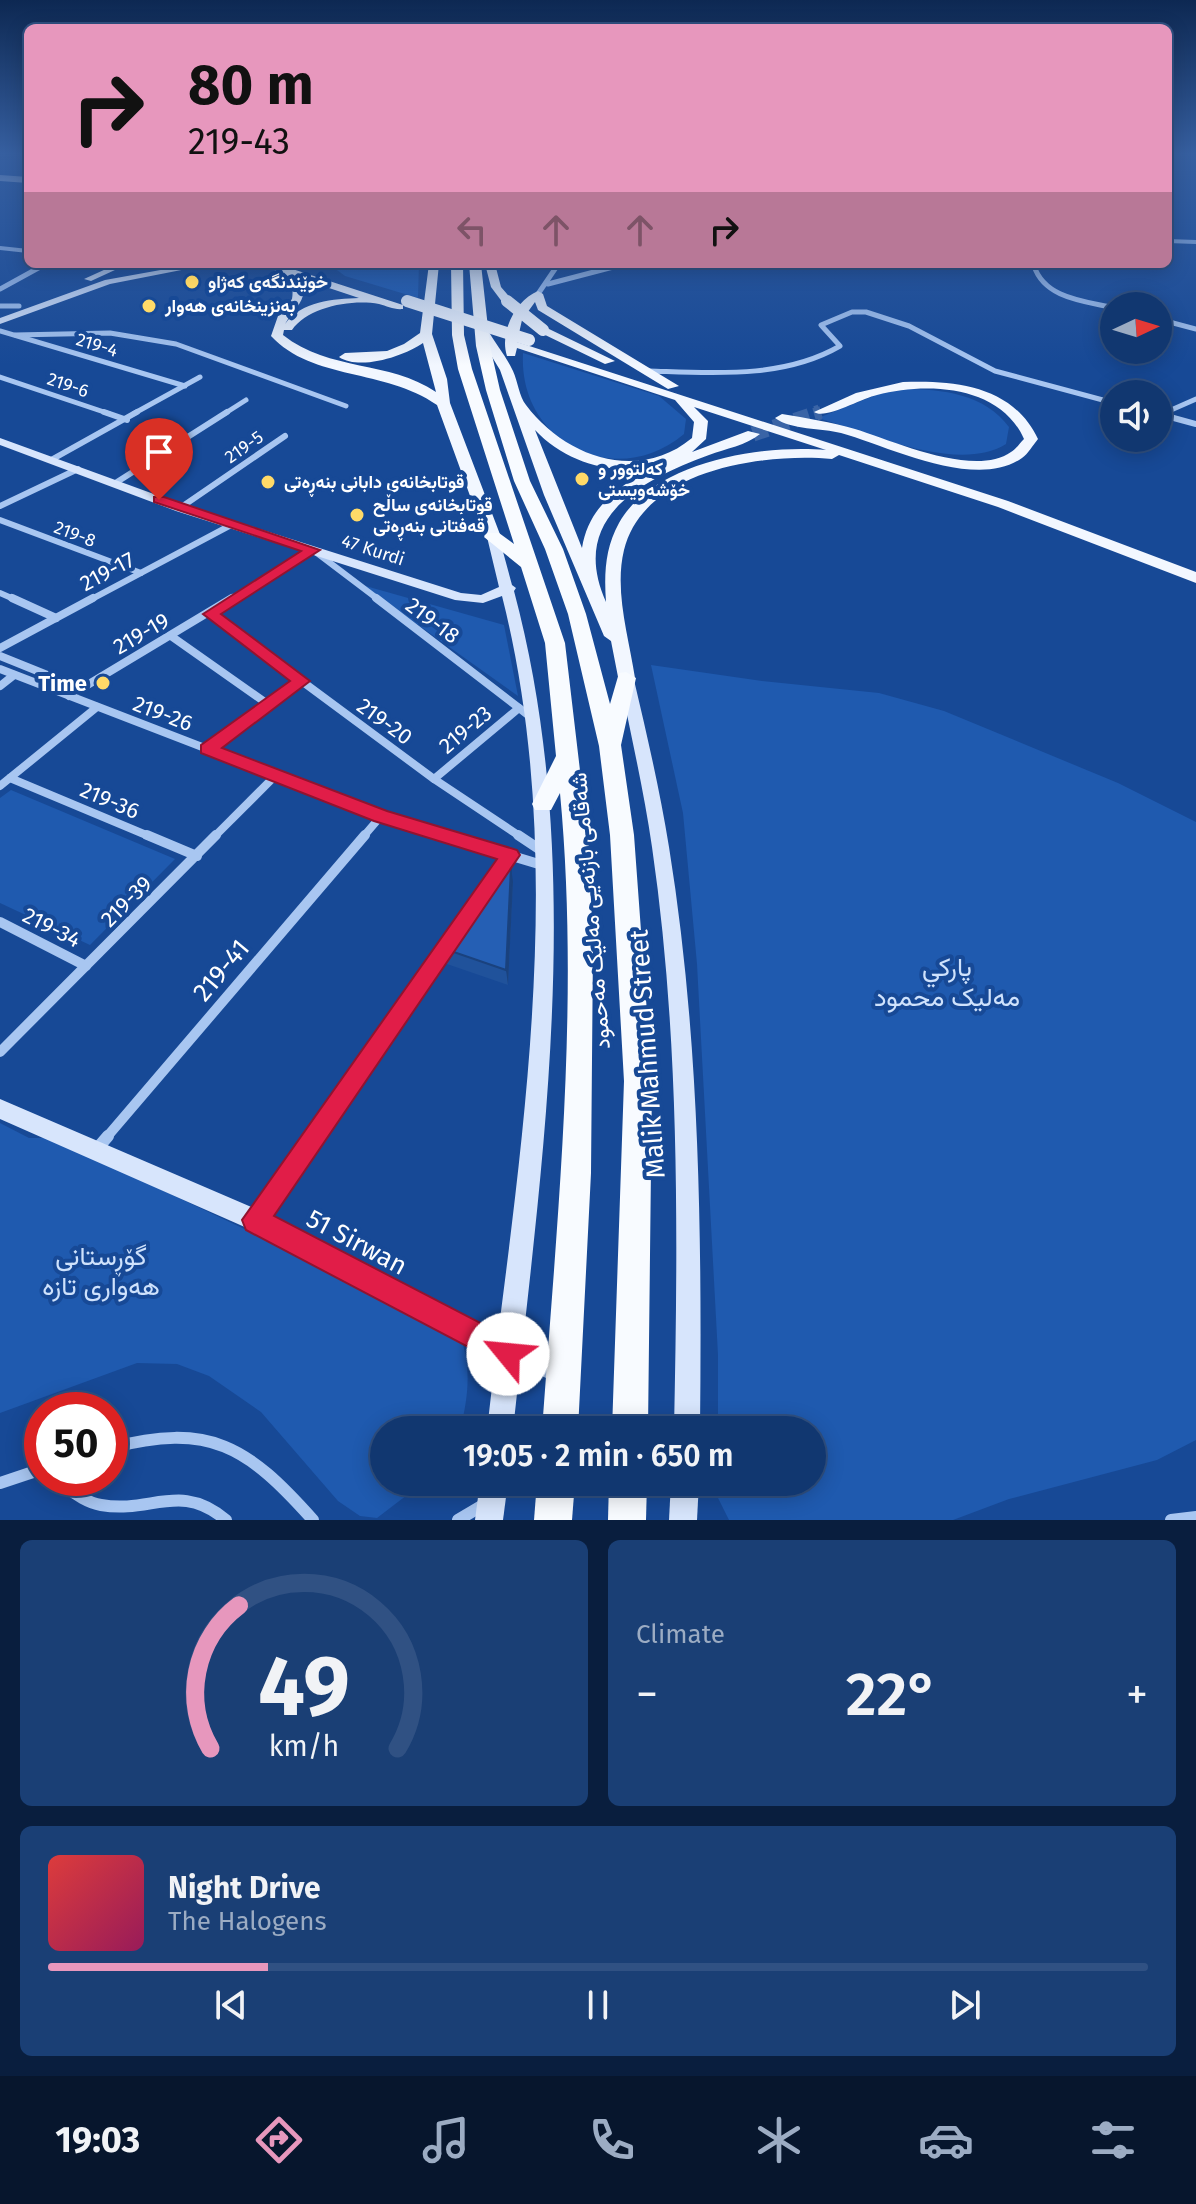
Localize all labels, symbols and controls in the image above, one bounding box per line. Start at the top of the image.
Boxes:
text: 80 m [188,52,314,119]
icon: right [56,56,160,160]
text: 219-43 [188,120,290,164]
icon: left [450,208,494,252]
icon: ahead [534,208,578,252]
icon: ahead [618,208,662,252]
icon: right [702,208,746,252]
place label: خوێندنگەی کەژاو [208,271,328,293]
marker: خوێندنگەی کەژاو [183,273,201,291]
north arrow [1100,292,1172,364]
map controls [1100,292,1172,452]
place label: بەنزینخانەی هەوار [164,295,296,317]
marker: بەنزینخانەی هەوار [140,297,158,315]
street label: 219-4 [74,328,121,362]
street label: 219-6 [44,368,92,402]
button: sound [1100,380,1172,452]
pin [125,418,193,500]
street label: 219-5 [221,426,267,468]
icon: arrive [137,430,181,474]
place label: کەلتوور و خۆشەویستی [598,458,690,501]
marker: کەلتوور و خۆشەویستی [573,470,591,488]
place label: قوتابخانەی دابانی بنەڕەتی [284,471,465,497]
marker: قوتابخانەی دابانی بنەڕەتی [259,473,277,491]
place label: قوتابخانەی ساڵح قەفتانی بنەڕەتی [373,494,493,541]
marker: قوتابخانەی ساڵح قەفتانی بنەڕەتی [348,506,366,524]
street label: 219-8 [51,516,99,552]
street label: 47 Kurdi [339,529,407,571]
street label: 219-17 [75,546,139,597]
street label: 219-18 [400,591,465,649]
street label: 219-19 [109,607,174,660]
place label: Time [38,670,87,697]
marker: Time [94,674,112,692]
street label: 219-26 [129,690,196,737]
street label: 219-20 [352,692,418,751]
street label: 219-23 [433,700,497,759]
street label: شەقامی بازنەیی مەلیک مەحمود [565,772,616,1050]
street label: 219-36 [76,776,143,825]
street label: 219-39 [95,870,158,933]
street label: 219-34 [18,901,86,954]
street label: Malik Mahmud Street [623,928,672,1179]
street label: 219-41 [187,933,256,1007]
park label: پارکي مەليک محمود [874,952,1020,1013]
street label: 51 Sirwan [301,1203,412,1282]
park label: گۆڕستانی هەواری تازە [42,1241,160,1302]
position arrow [466,1312,550,1396]
speed limit sign: 50 [24,1392,128,1496]
text: 19:05 · 2 min · 650 m [463,1438,733,1474]
text: Climate [636,1619,725,1650]
text: 49 [258,1637,350,1737]
text: 22° [846,1659,938,1731]
text: − [636,1668,658,1721]
text: + [1126,1668,1148,1721]
text: km/h [269,1729,339,1764]
text: Night Drive [168,1870,321,1906]
text: The Halogens [168,1906,327,1937]
icon: previous [209,1983,253,2027]
icon: pause [576,1983,620,2027]
icon: next [943,1983,987,2027]
icon: directions [251,2112,307,2168]
icon: music [418,2112,474,2168]
icon: phone [584,2112,640,2168]
icon: climate [751,2112,807,2168]
icon: car [918,2112,974,2168]
icon: filters [1085,2112,1141,2168]
text: 19:03 [55,2118,140,2162]

